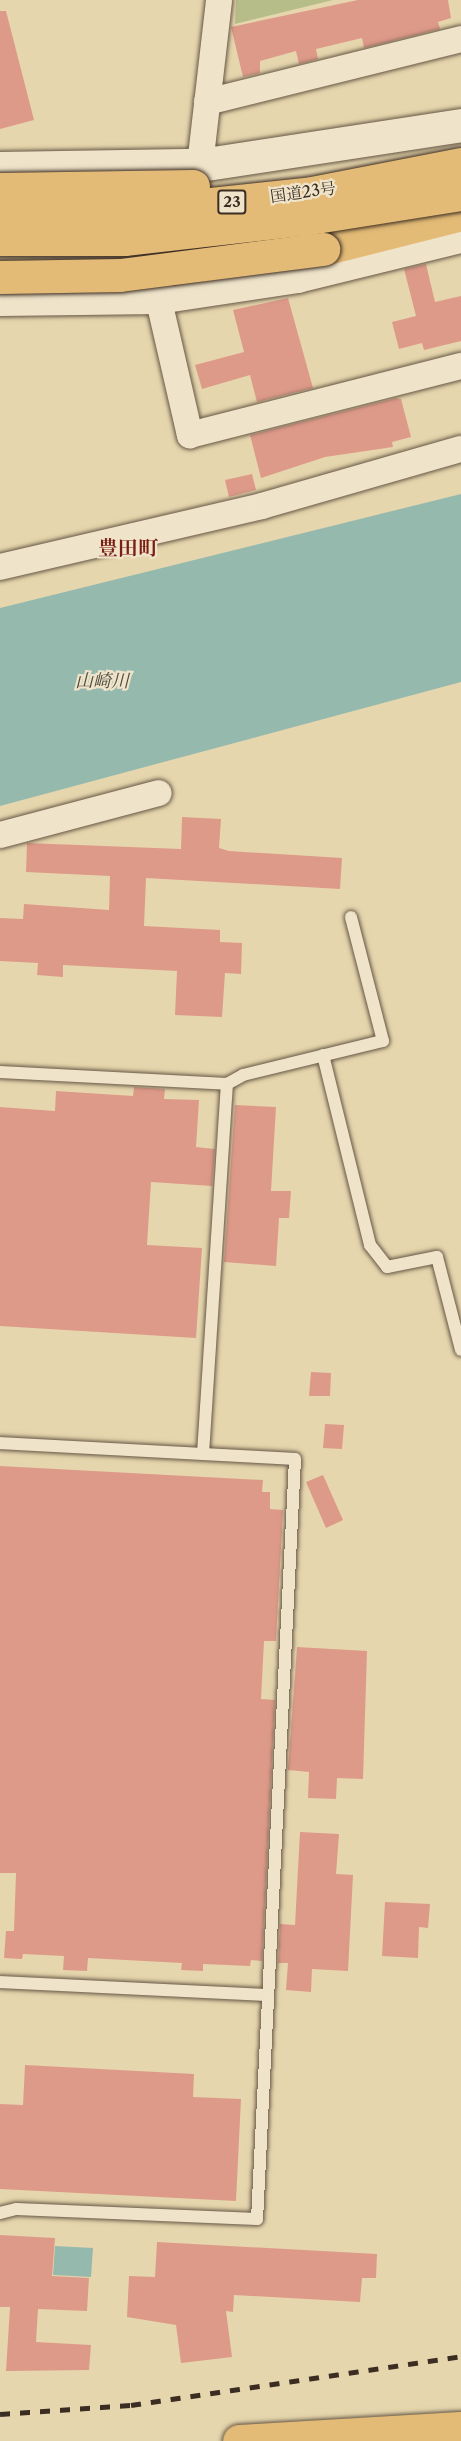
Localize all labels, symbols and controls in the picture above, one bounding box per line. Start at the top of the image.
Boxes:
street label: 国道23号 [269,178,337,206]
road number: 23 [217,190,247,214]
district label: 豊田町 [98,536,158,560]
water label: 山崎川 [75,670,129,692]

